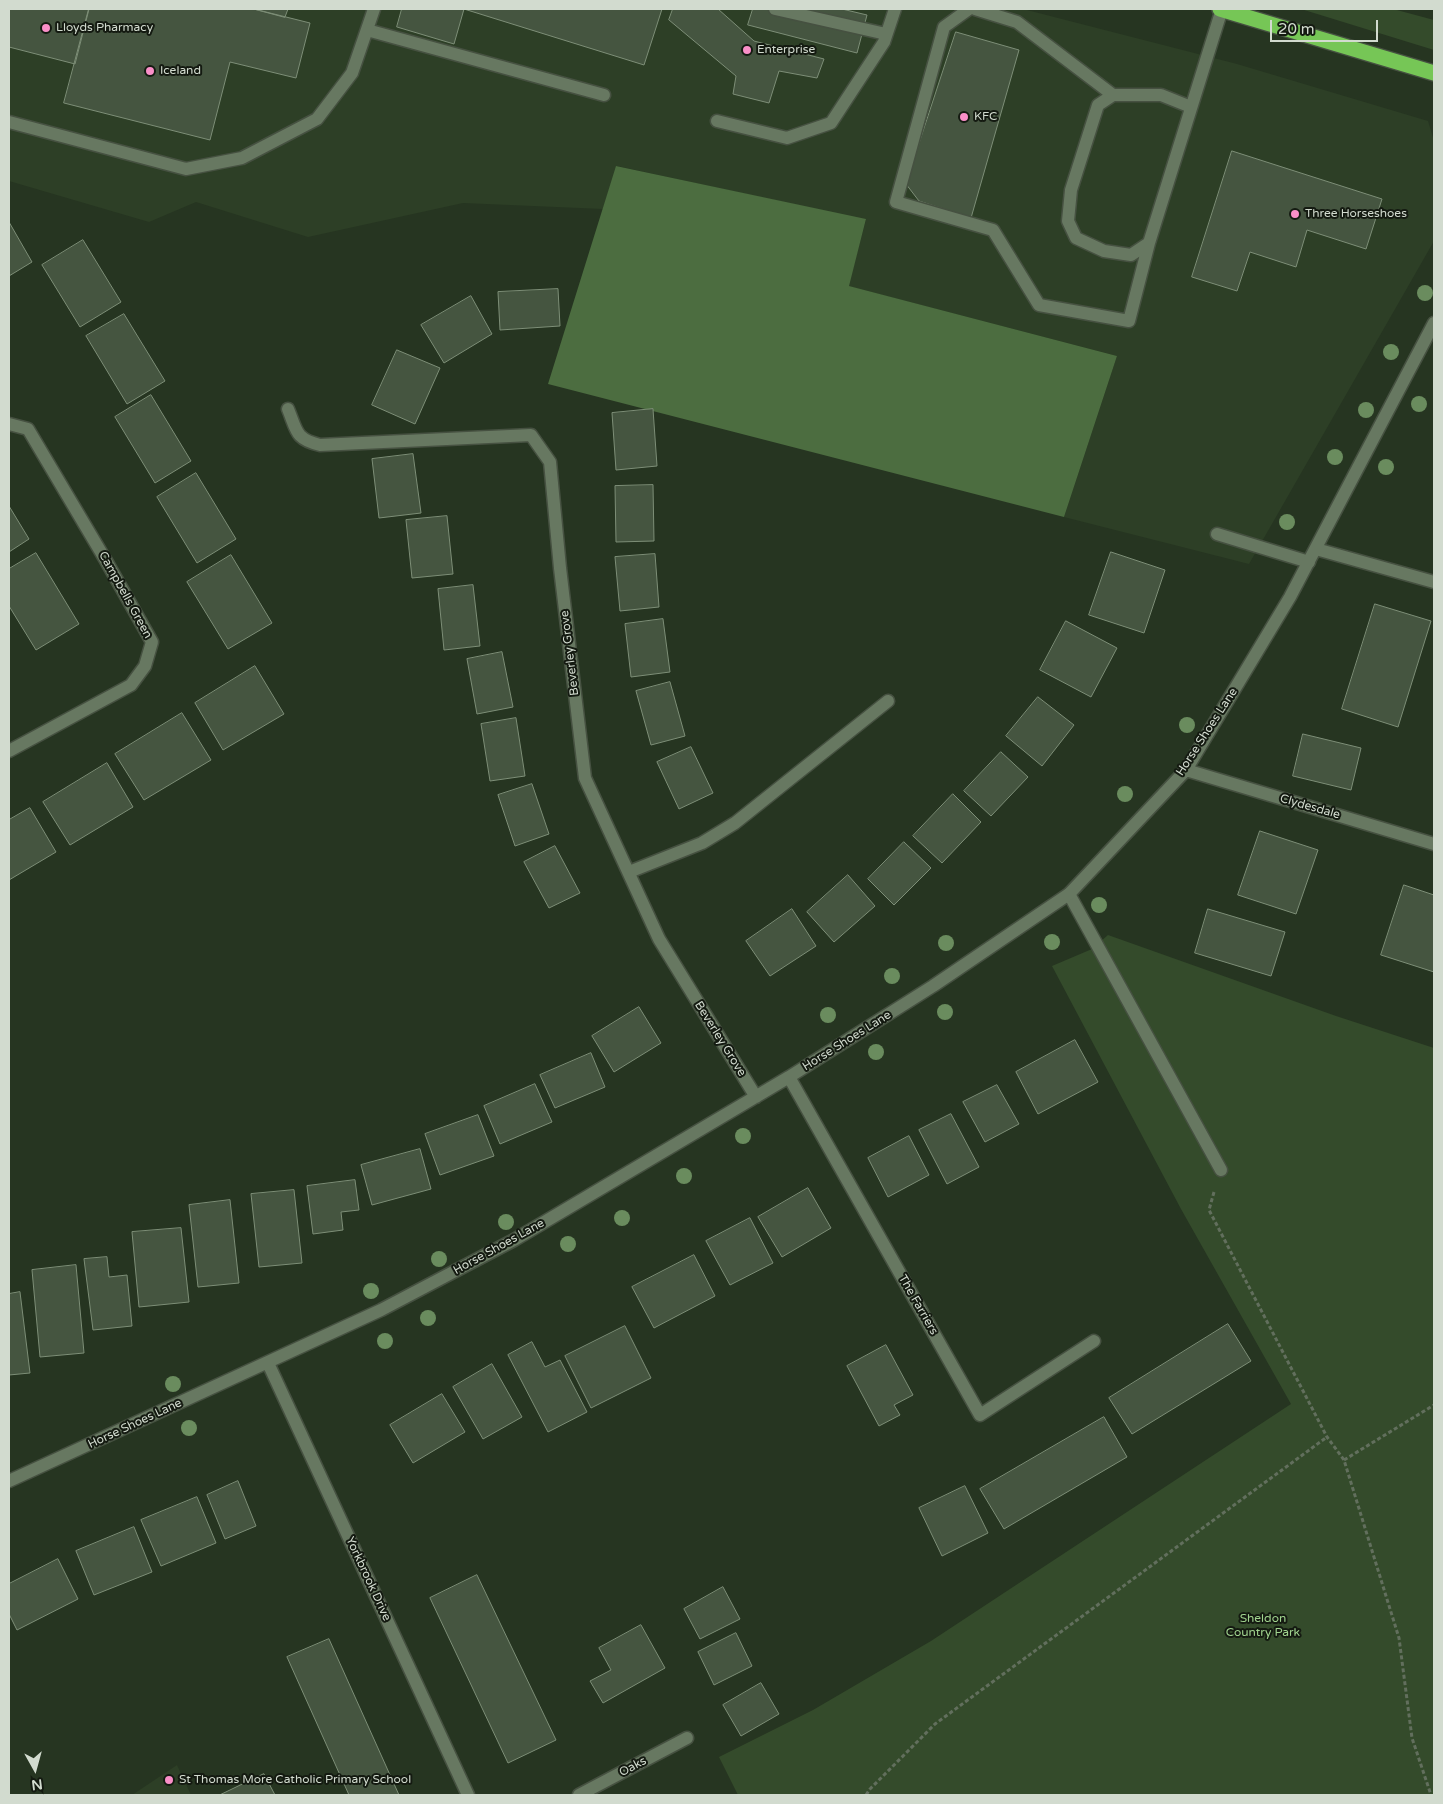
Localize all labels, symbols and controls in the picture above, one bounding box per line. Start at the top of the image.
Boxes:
scale bar [1273,10,1380,42]
text: 20 m [1278,20,1315,38]
place label: Lloyds Pharmacy [56,21,153,35]
marker: Lloyds Pharmacy [40,22,52,34]
place label: Enterprise [757,43,815,57]
marker: Enterprise [741,44,753,56]
place label: Iceland [160,64,201,78]
marker: Iceland [144,65,156,77]
place label: KFC [974,110,997,124]
marker: KFC [958,111,970,123]
place label: Three Horseshoes [1305,207,1407,221]
marker: Three Horseshoes [1289,208,1301,220]
street label: Campbells Green [95,549,155,641]
street label: Beverley Grove [558,610,582,696]
street label: Horse Shoes Lane [1173,685,1241,779]
street label: Clydesdale [1278,792,1342,822]
street label: Beverley Grove [691,999,749,1079]
street label: Horse Shoes Lane [800,1008,894,1074]
street label: Horse Shoes Lane [451,1216,547,1278]
street label: The Farriers [895,1272,941,1338]
street label: Horse Shoes Lane [86,1396,184,1452]
street label: Yorkbrook Drive [342,1535,394,1623]
park label: Sheldon Country Park [1226,1612,1300,1640]
north arrow [10,1744,60,1794]
street label: Oaks [617,1754,649,1780]
place label: St Thomas More Catholic Primary School [179,1773,411,1787]
marker: St Thomas More Catholic Primary School [163,1774,175,1786]
text: N [30,1775,44,1794]

